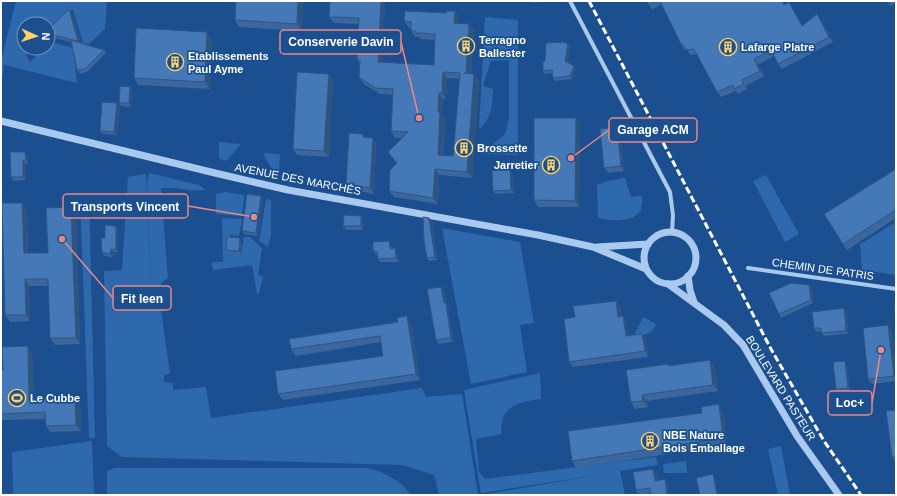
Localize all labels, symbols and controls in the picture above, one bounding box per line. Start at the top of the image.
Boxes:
north arrow [16,16,56,56]
callout: Conserverie Davin [280,30,401,54]
text: N [40,32,52,41]
place label: Terragno Ballester [479,34,526,59]
text: Conserverie Davin [288,35,394,49]
building icon: Terragno Ballester [456,36,476,56]
building icon: Lafarge Platre [718,37,738,57]
place label: Lafarge Platre [741,41,814,53]
place label: Etablissements Paul Ayme [188,50,269,75]
building icon: Etablissements Paul Ayme [165,52,185,72]
callout: Garage ACM [609,118,697,142]
text: Garage ACM [617,123,689,137]
building icon: Brossette [454,138,474,158]
place label: Brossette [477,142,528,154]
building icon: Jarretier [541,155,561,175]
place label: Jarretier [494,159,539,171]
street label: AVENUE DES MARCHÉS [234,161,362,197]
callout: Transports Vincent [63,194,188,218]
text: Transports Vincent [71,200,179,214]
street label: CHEMIN DE PATRIS [771,256,875,282]
callout: Fit leen [113,286,171,310]
text: Fit leen [121,292,163,306]
street label: BOULEVARD PASTEUR [744,333,818,443]
sports icon: Le Cubbe [7,388,27,408]
callout: Loc+ [828,391,872,415]
place label: Le Cubbe [30,392,80,404]
text: Loc+ [836,396,864,410]
place label: NBE Nature Bois Emballage [663,429,745,454]
building icon: NBE Nature Bois Emballage [640,431,660,451]

